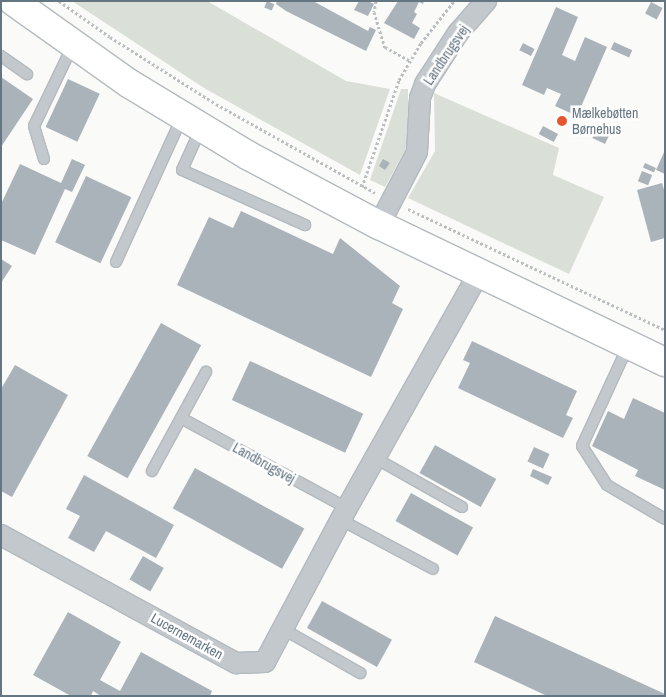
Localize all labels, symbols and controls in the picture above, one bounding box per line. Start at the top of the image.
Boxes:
street label: Landbrugsvej [420,22,472,88]
place label: Mælkebøtten Børnehus [572,105,638,138]
marker: Mælkebøtten Børnehus [556,115,568,127]
street label: Landbrugsvej [230,439,298,487]
street label: Lucernemarken [148,609,226,663]

